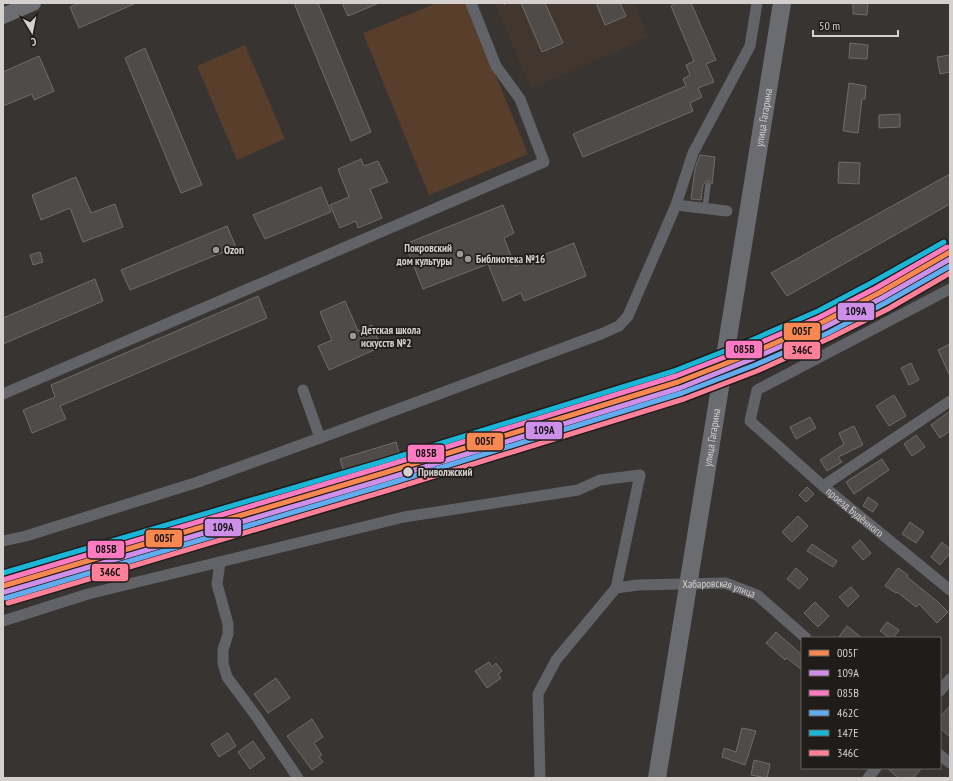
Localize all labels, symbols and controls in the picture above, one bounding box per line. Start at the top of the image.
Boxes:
north arrow [12,12,52,52]
scale bar [813,12,898,38]
text: 50 m [819,18,840,33]
text: С [30,35,37,49]
street label: улица Гагарина [752,87,775,148]
place label: Покровский дом культуры [396,241,452,268]
place label: Ozon [224,243,244,257]
marker: Ozon [211,245,221,255]
marker: Покровский дом культуры [455,249,465,259]
place label: Библиотека №16 [476,252,545,266]
marker: Библиотека №16 [463,254,473,264]
line badge: 109А [837,302,875,321]
text: 109А [845,304,867,318]
line badge: 005Г [783,322,821,341]
place label: Детская школа искусств №2 [361,323,421,350]
text: 005Г [792,324,813,338]
marker: Детская школа искусств №2 [348,331,358,341]
line badge: 085В [725,340,763,359]
line badge: 346С [783,341,821,360]
text: 085В [733,342,755,356]
text: 346С [792,343,812,357]
street label: улица Гагарина [700,407,724,468]
line badge: 109А [525,421,563,440]
text: 109А [533,423,555,437]
line badge: 005Г [466,432,504,451]
text: 005Г [475,434,496,448]
line badge: 085В [407,444,445,463]
text: 085В [415,446,437,460]
marker: Приволжский [401,465,415,479]
place label: Приволжский [418,465,472,479]
street label: проезд Будённого [823,484,887,540]
line badge: 109А [204,518,242,537]
text: 109А [212,520,234,534]
line badge: 005Г [145,529,183,548]
text: 005Г [154,531,175,545]
line badge: 085В [87,540,125,559]
text: 085В [95,542,117,556]
line badge: 346С [91,563,129,582]
text: 346С [100,565,120,579]
street label: Хабаровская улица [682,576,758,601]
legend [801,637,941,769]
text: 005Г [837,645,858,660]
text: 109А [837,665,859,680]
text: 085В [837,685,859,700]
text: 462С [837,705,859,720]
text: 147Е [837,725,858,740]
text: 346С [837,745,859,760]

